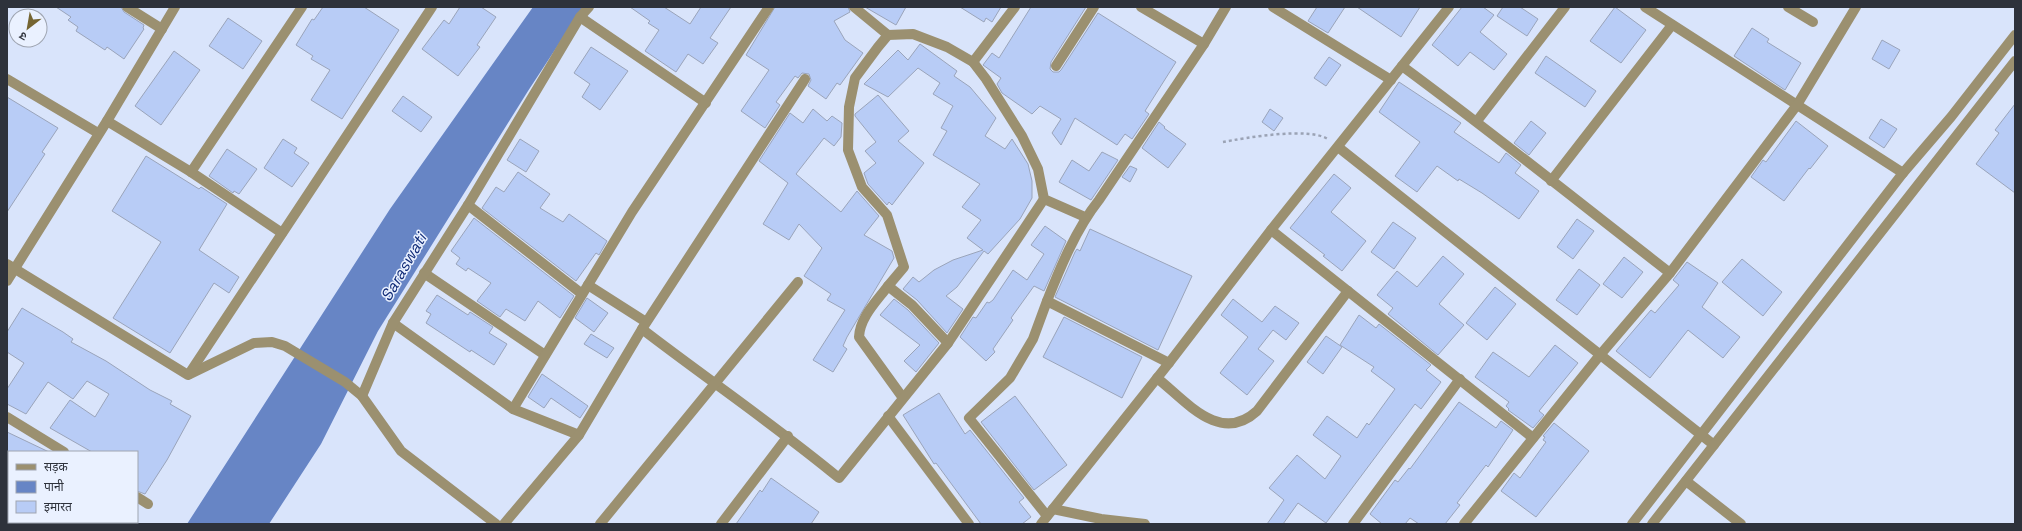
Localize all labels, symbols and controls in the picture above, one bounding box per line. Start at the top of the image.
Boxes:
north arrow [8,8,48,48]
text: उ [16,29,29,44]
water label: Saraswati [376,228,432,305]
legend [8,451,138,523]
text: सड़क [44,459,69,475]
text: पानी [44,479,65,495]
text: इमारत [44,499,73,515]

